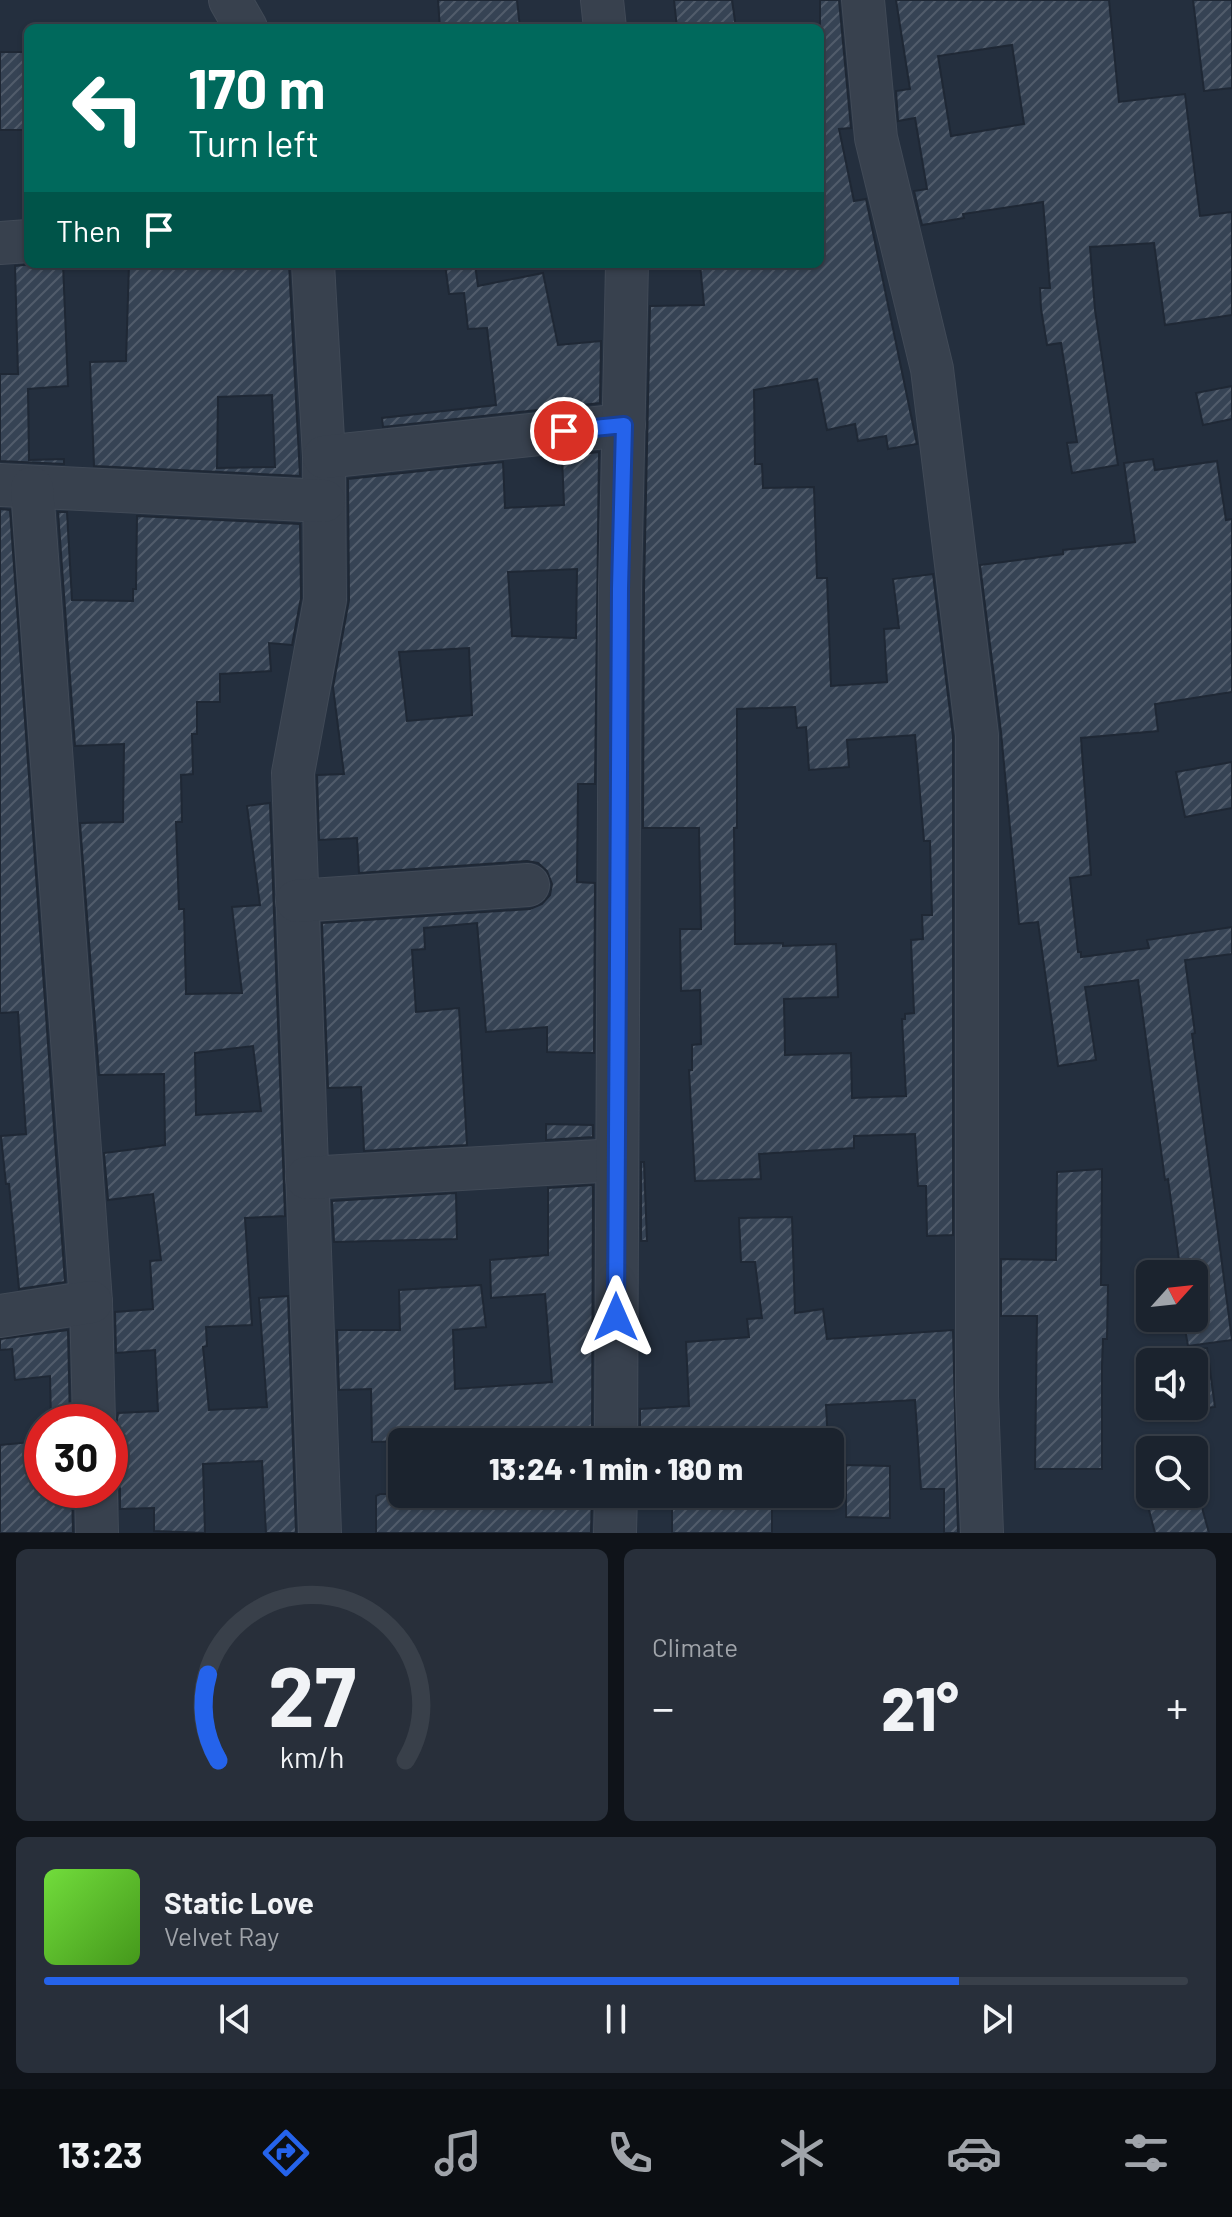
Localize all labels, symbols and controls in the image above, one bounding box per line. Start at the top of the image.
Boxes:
text: 170 m [188,53,325,120]
icon: left [56,56,160,160]
text: Turn left [188,121,319,164]
icon: arrive [137,208,181,252]
text: Then [56,212,121,248]
pin [530,397,598,465]
icon: arrive [542,409,586,453]
north arrow [1136,1260,1208,1332]
map controls [1136,1260,1208,1508]
position arrow [574,1275,658,1359]
button: sound [1136,1348,1208,1420]
speed limit sign: 30 [24,1404,128,1508]
button: search [1136,1436,1208,1508]
text: 13:24 · 1 min · 180 m [489,1450,743,1486]
text: Climate [652,1631,738,1662]
text: 27 [268,1644,356,1744]
text: 21° [881,1671,959,1743]
text: − [652,1680,674,1733]
text: + [1166,1680,1188,1733]
text: km/h [280,1739,344,1774]
text: Static Love [164,1884,314,1920]
text: Velvet Ray [164,1920,279,1951]
icon: previous [213,1997,257,2041]
icon: pause [594,1997,638,2041]
icon: next [975,1997,1019,2041]
icon: directions [258,2125,314,2181]
icon: music [430,2125,486,2181]
icon: phone [602,2125,658,2181]
icon: climate [774,2125,830,2181]
icon: car [946,2125,1002,2181]
icon: filters [1118,2125,1174,2181]
text: 13:23 [58,2132,142,2175]

